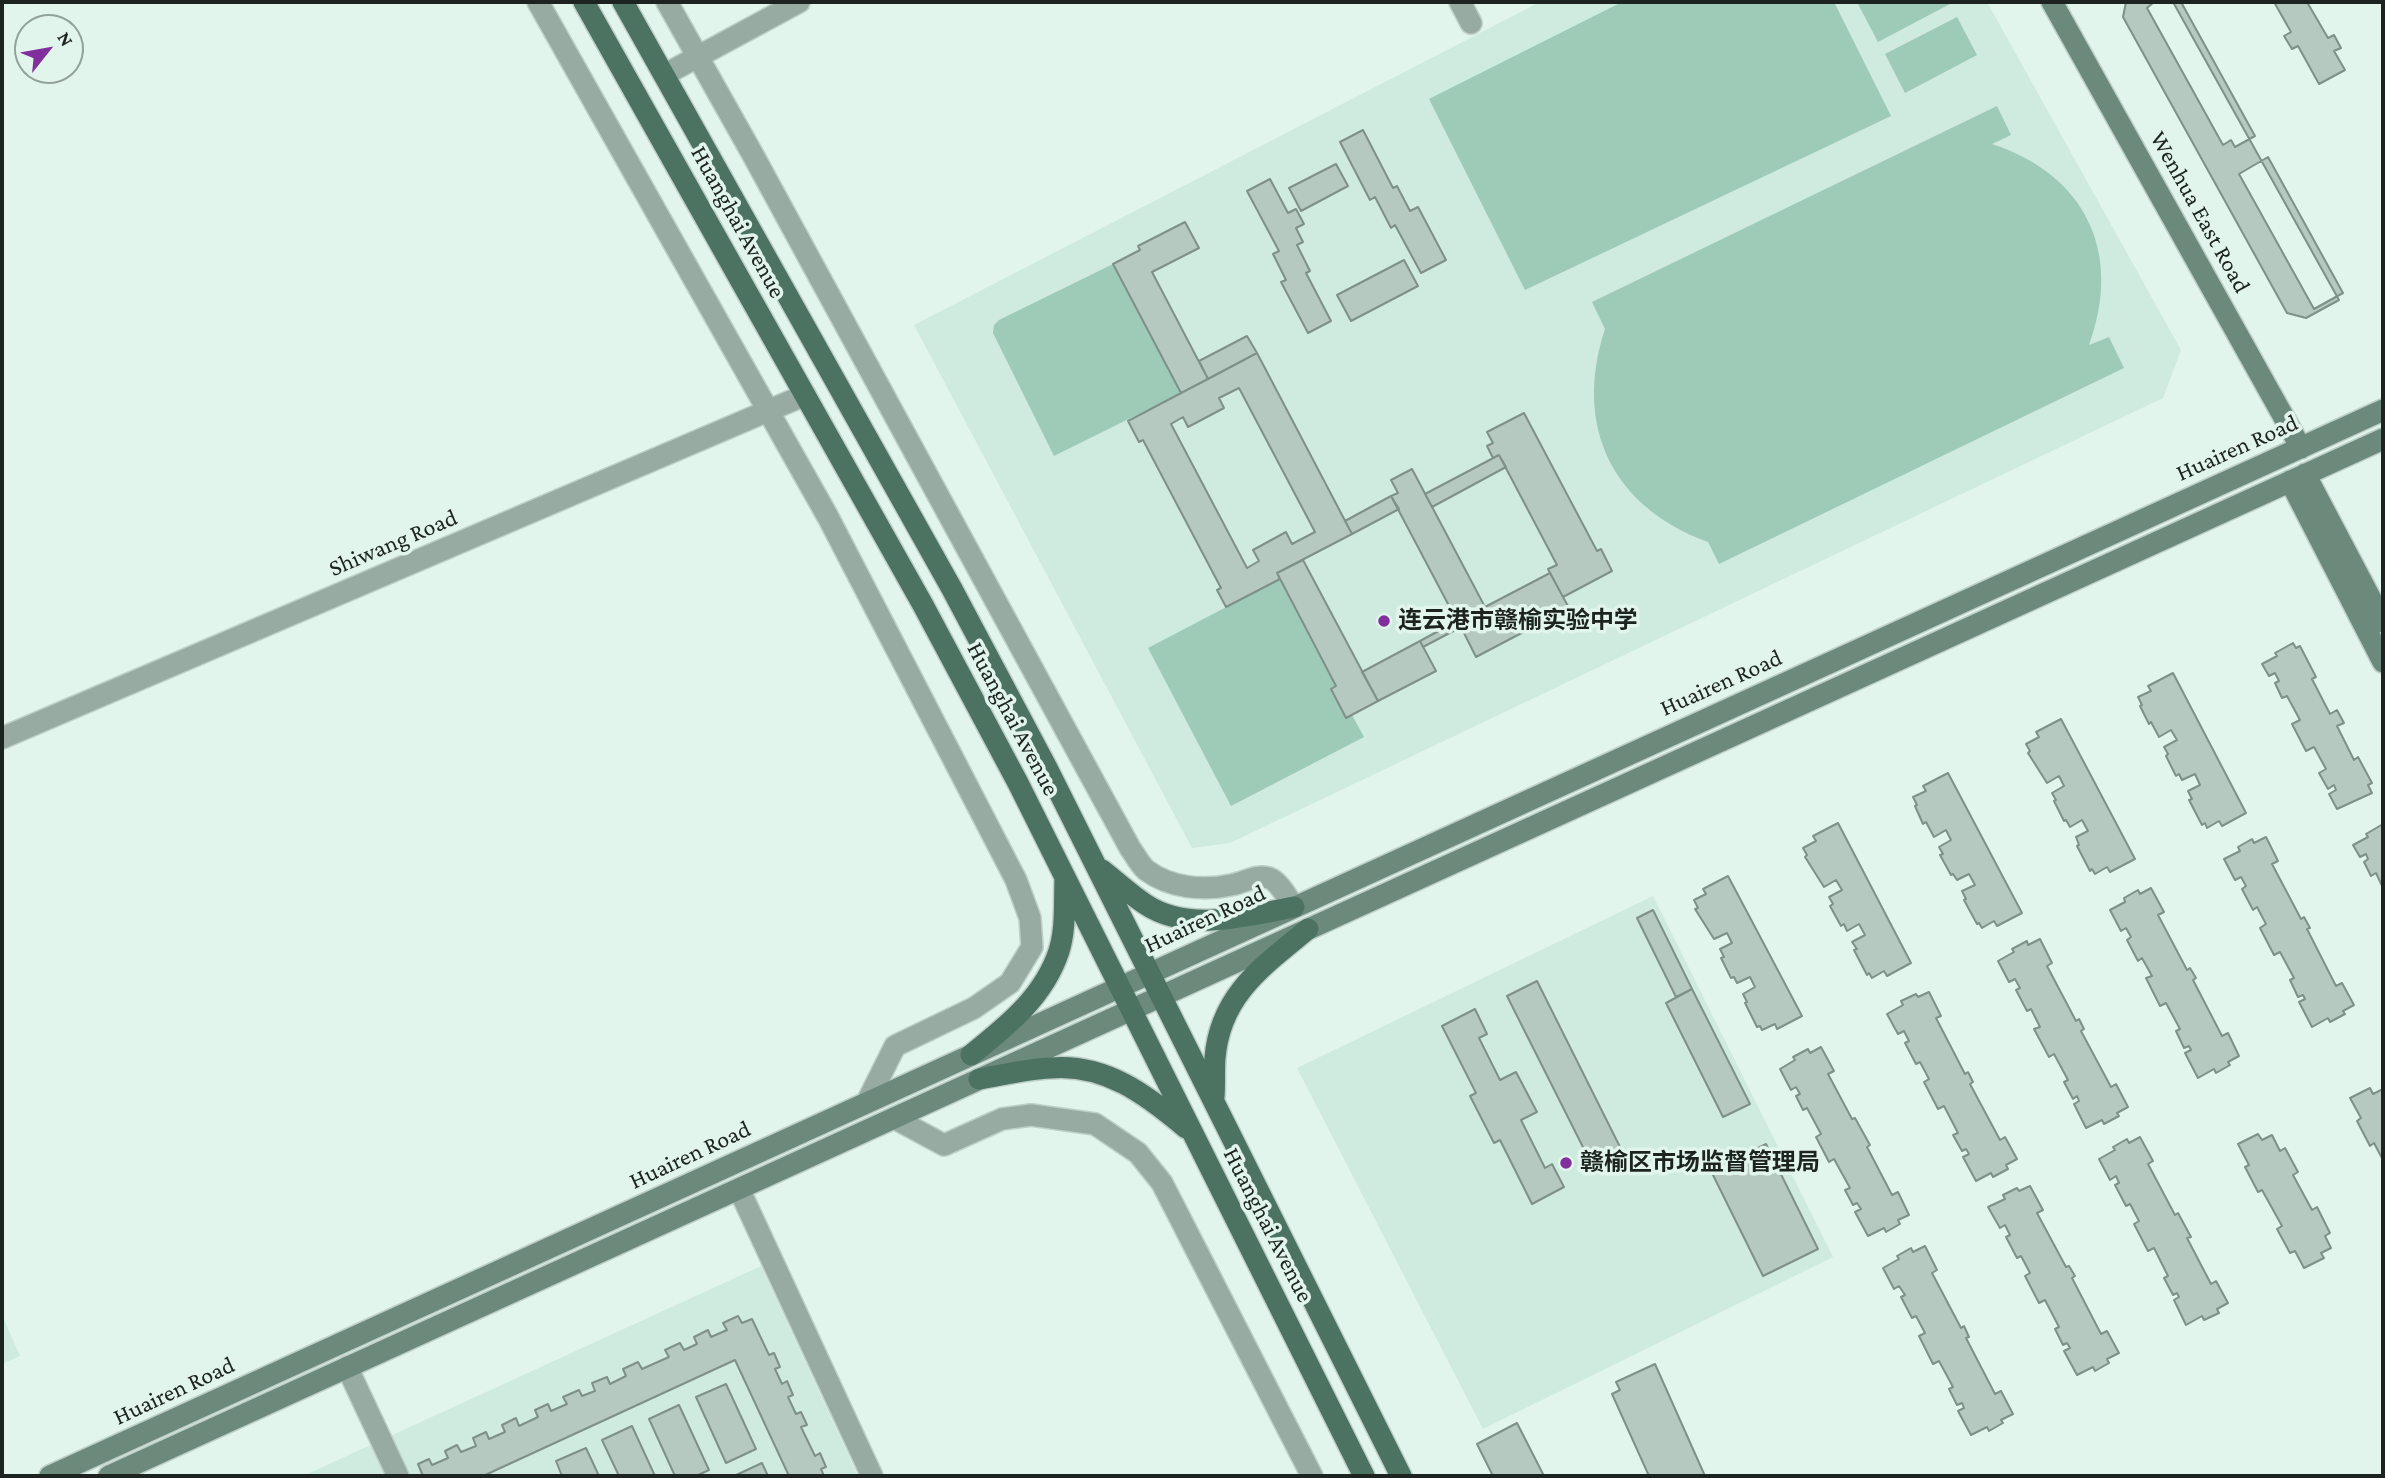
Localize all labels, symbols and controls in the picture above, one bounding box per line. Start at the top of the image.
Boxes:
north arrow [14,14,84,84]
text: N [53,28,78,50]
street label: Wenhua East Road [2144,126,2256,298]
street label: Huanghai Avenue [684,141,792,303]
street label: Huairen Road [2172,408,2302,488]
street label: Shiwang Road [324,503,462,583]
place label: 连云港市赣榆实验中学 [1398,607,1638,635]
marker: 连云港市赣榆实验中学 [1376,613,1392,629]
street label: Huanghai Avenue [960,637,1066,801]
street label: Huairen Road [1656,643,1786,723]
street label: Huairen Road [1140,878,1270,960]
street label: Huairen Road [625,1114,755,1196]
street label: Huanghai Avenue [1217,1143,1319,1307]
place label: 赣榆区市场监督管理局 [1580,1149,1820,1177]
marker: 赣榆区市场监督管理局 [1558,1155,1574,1171]
street label: Huairen Road [109,1350,239,1432]

